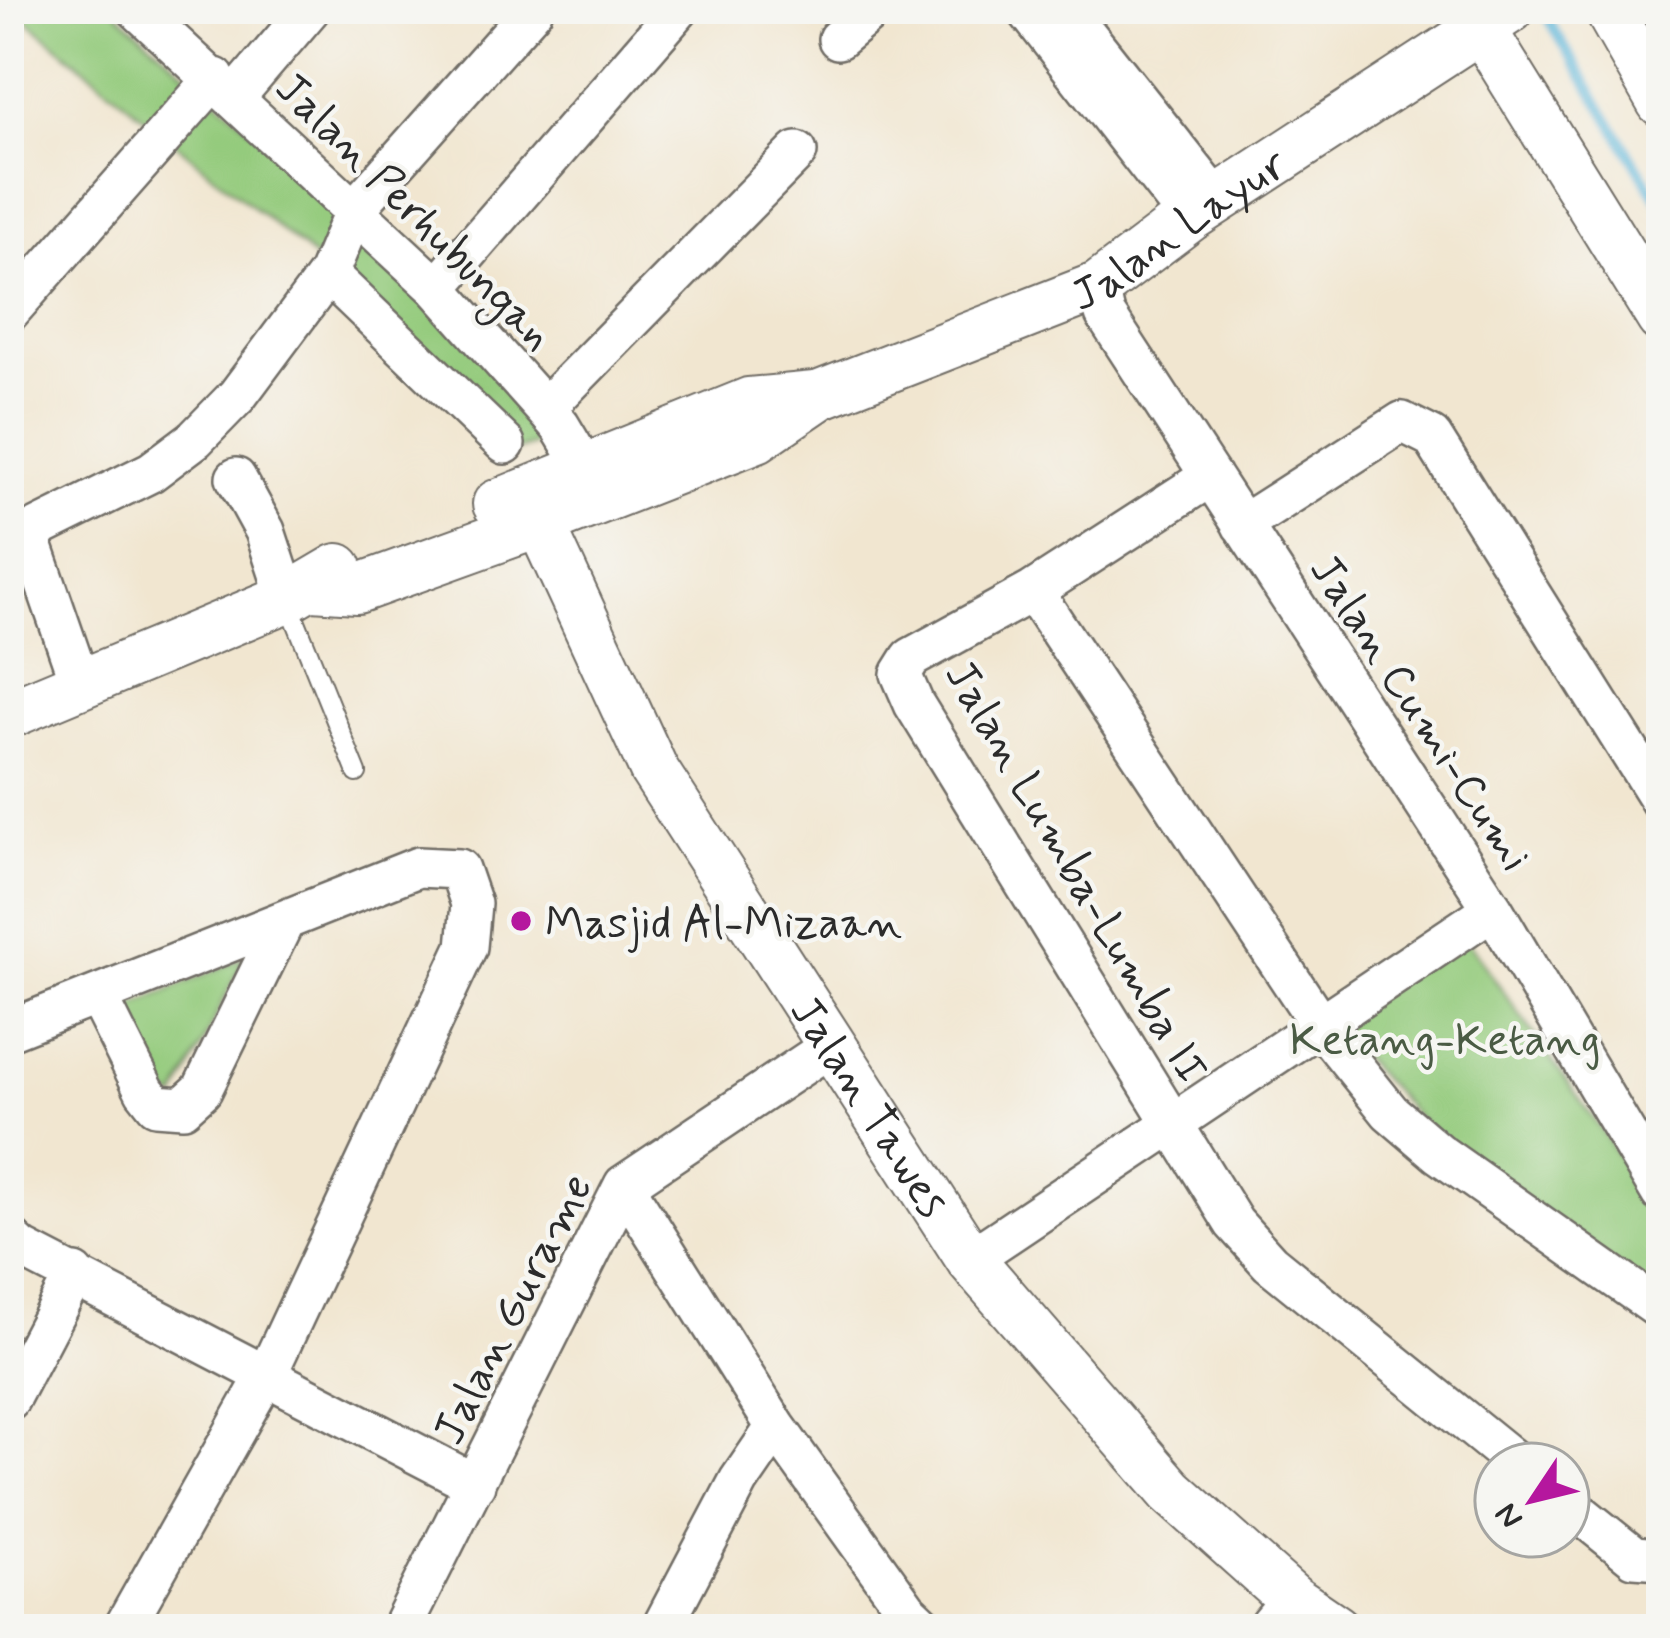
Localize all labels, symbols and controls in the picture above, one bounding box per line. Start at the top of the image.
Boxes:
street label: Jalan Perhubungan [259,60,566,367]
street label: Jalan Layur [1064,136,1300,327]
street label: Jalan Cumi-Cumi [1295,544,1543,883]
street label: Jalan Lumba-Lumba II [930,651,1220,1095]
place label: Masjid Al-Mizaan [545,895,902,954]
marker: Masjid Al-Mizaan [508,908,534,934]
street label: Jalan Tawes [775,986,961,1229]
park label: Ketang-Ketang [1289,1012,1601,1071]
street label: Jalan Gurame [421,1164,608,1455]
north arrow [1472,1440,1592,1560]
text: N [1486,1494,1534,1537]

